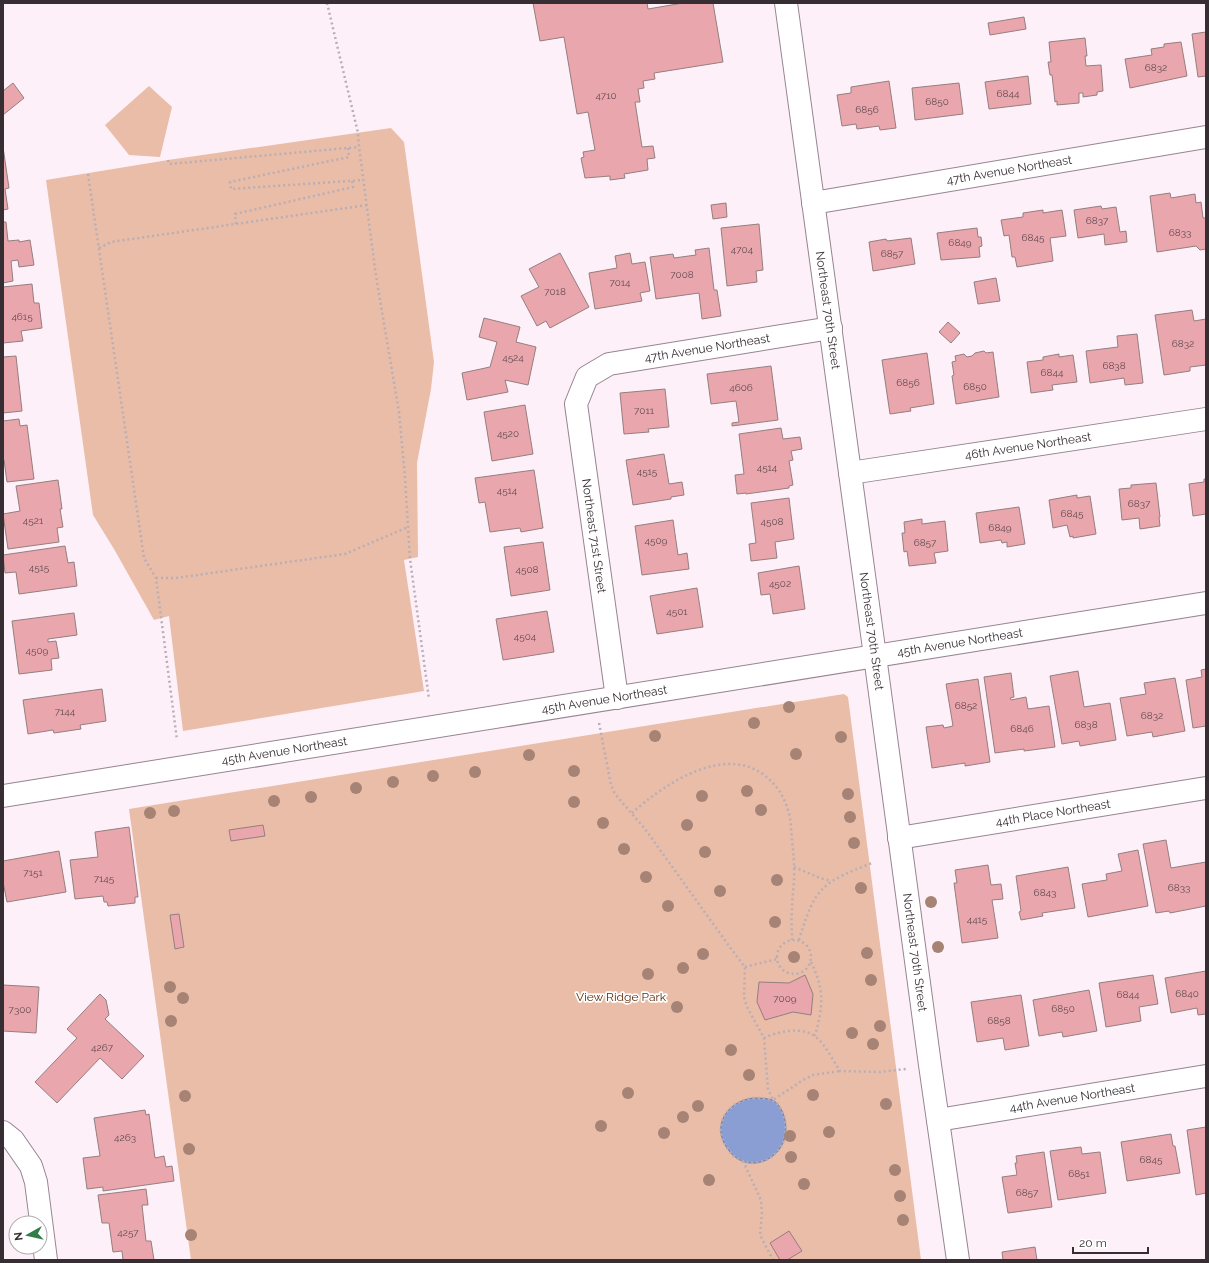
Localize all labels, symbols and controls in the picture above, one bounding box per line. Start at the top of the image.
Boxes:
house number: 6832 [1145,62,1167,73]
house number: 6844 [997,88,1020,99]
house number: 4710 [595,90,617,101]
house number: 6850 [925,96,949,107]
house number: 6856 [855,104,879,115]
street label: 47th Avenue Northeast [946,153,1073,187]
house number: 6837 [1086,215,1109,226]
house number: 6833 [1169,227,1191,238]
house number: 6845 [1022,232,1045,243]
house number: 6849 [948,237,972,248]
house number: 4704 [731,244,754,255]
house number: 6857 [881,248,904,259]
street label: Northeast 70th Street [813,250,843,370]
house number: 7008 [670,269,694,280]
house number: 7014 [609,277,631,288]
house number: 7018 [544,286,566,297]
house number: 4615 [11,311,33,322]
street label: 47th Avenue Northeast [643,331,771,365]
house number: 6832 [1172,338,1194,349]
house number: 4524 [502,352,524,363]
house number: 6838 [1102,360,1126,371]
house number: 6844 [1041,367,1064,378]
house number: 6856 [896,377,920,388]
house number: 6850 [963,381,987,392]
house number: 4606 [729,382,753,393]
house number: 7011 [634,405,655,416]
house number: 4520 [497,428,519,439]
street label: 46th Avenue Northeast [964,430,1092,463]
house number: 4514 [757,462,778,473]
house number: 4515 [637,466,658,477]
street label: Northeast 71st Street [579,478,609,594]
house number: 4514 [497,485,518,496]
house number: 6837 [1128,498,1151,509]
house number: 6845 [1061,508,1084,519]
house number: 4521 [23,515,44,526]
house number: 4508 [761,516,784,527]
house number: 6849 [988,522,1012,533]
house number: 4509 [645,535,668,546]
house number: 6857 [914,537,937,548]
house number: 4515 [29,562,50,573]
house number: 4508 [516,564,539,575]
street label: Northeast 70th Street [857,571,887,691]
house number: 4502 [769,578,791,589]
house number: 4501 [666,606,688,617]
street label: 45th Avenue Northeast [896,626,1024,659]
house number: 4504 [514,631,537,642]
house number: 4509 [26,645,49,656]
street label: 45th Avenue Northeast [540,683,668,717]
house number: 6852 [955,700,977,711]
house number: 7144 [55,706,76,717]
house number: 6832 [1141,710,1163,721]
house number: 6838 [1074,719,1098,730]
house number: 6846 [1010,723,1034,734]
street label: 45th Avenue Northeast [221,734,348,768]
street label: 44th Place Northeast [995,797,1111,829]
house number: 7151 [23,867,43,878]
house number: 7145 [94,873,115,884]
house number: 6833 [1168,882,1190,893]
house number: 6843 [1034,887,1056,898]
street label: Northeast 70th Street [900,892,930,1012]
house number: 4415 [967,914,988,925]
house number: 6840 [1175,988,1199,999]
house number: 6844 [1117,989,1140,1000]
park label: View Ridge Park [576,990,667,1004]
house number: 7009 [773,993,797,1004]
house number: 6850 [1051,1003,1075,1014]
house number: 7300 [9,1004,31,1015]
house number: 6858 [987,1015,1011,1026]
house number: 4267 [91,1042,114,1053]
street label: 44th Avenue Northeast [1008,1081,1136,1115]
house number: 4263 [114,1132,136,1143]
house number: 6845 [1140,1154,1163,1165]
house number: 6851 [1068,1168,1091,1179]
house number: 6857 [1016,1187,1039,1198]
north arrow [8,1215,48,1255]
house number: 4257 [117,1227,139,1238]
scale bar [1073,1229,1148,1255]
text: N [12,1231,26,1241]
text: 20 m [1079,1236,1107,1250]

